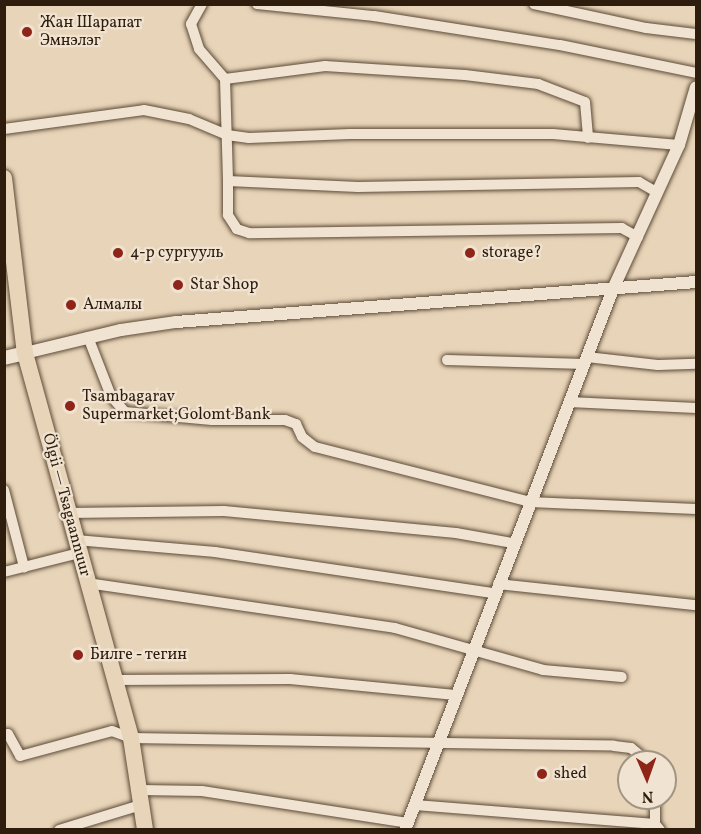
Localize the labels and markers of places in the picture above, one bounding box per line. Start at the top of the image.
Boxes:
place label: Жан Шарапат Эмнэлэг [40,13,142,51]
marker: Жан Шарапат Эмнэлэг [18,23,36,41]
place label: 4-р сургууль [130,243,224,263]
place label: storage? [482,243,542,263]
marker: 4-р сургууль [111,246,125,260]
marker: storage? [463,246,477,260]
place label: Star Shop [190,275,258,295]
marker: Star Shop [171,278,185,292]
place label: Алмалы [83,295,142,315]
marker: Алмалы [64,298,78,312]
place label: Tsambagarav Supermarket;Golomt Bank [82,387,270,425]
marker: Tsambagarav Supermarket;Golomt Bank [63,399,77,413]
place label: Билге - тегин [90,645,188,665]
marker: Билге - тегин [71,648,85,662]
place label: shed [554,764,587,784]
marker: shed [535,767,549,781]

